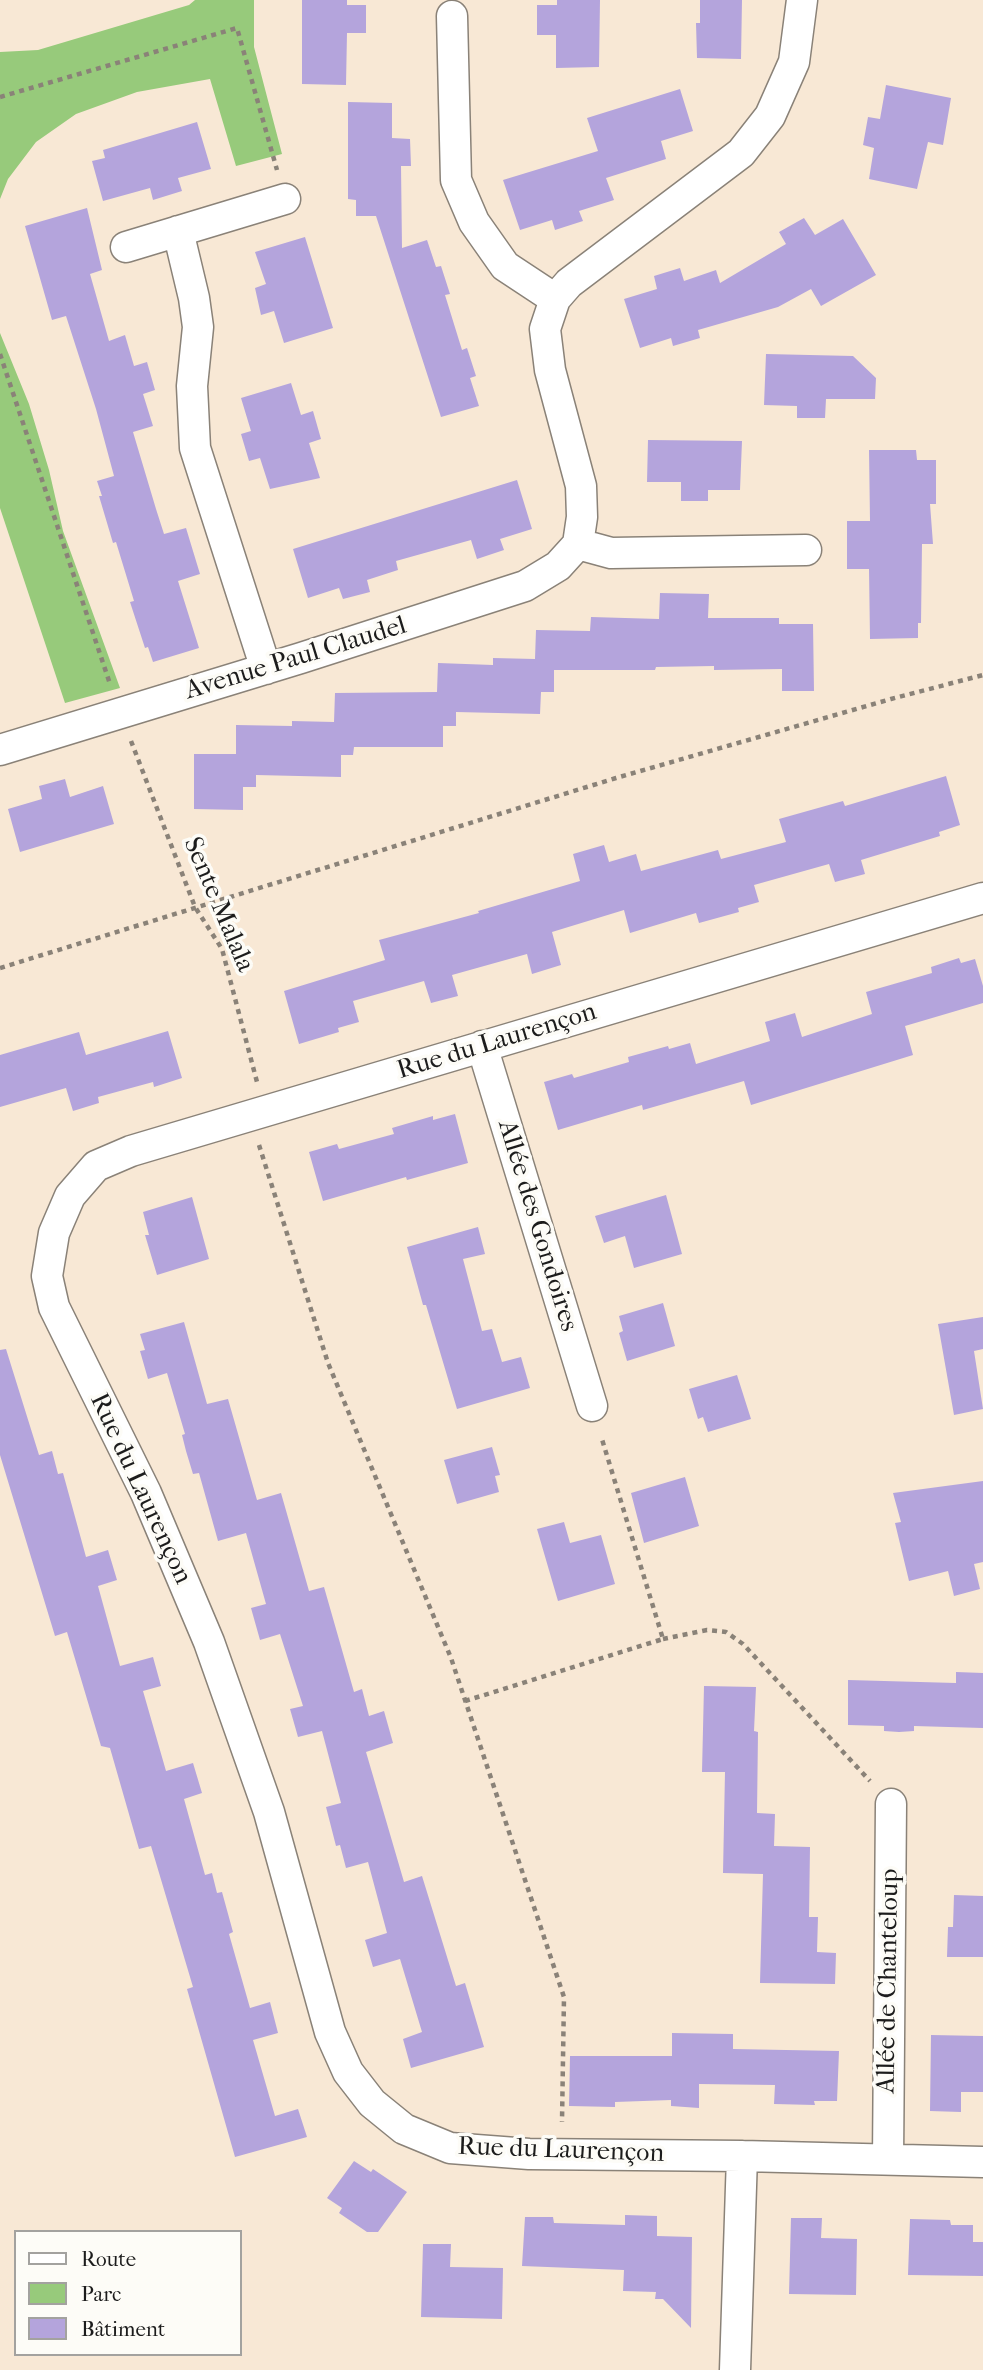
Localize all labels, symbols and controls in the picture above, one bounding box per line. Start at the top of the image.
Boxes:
street label: Avenue Paul Claudel [182,611,410,707]
street label: Sente Malala [176,833,260,977]
street label: Rue du Laurençon [394,997,600,1087]
street label: Allée des Gondoires [490,1117,584,1335]
street label: Rue du Laurençon [82,1389,198,1589]
street label: Allée de Chanteloup [871,1868,907,2094]
street label: Rue du Laurençon [457,2132,665,2170]
legend [14,2230,242,2356]
text: Route [81,2247,136,2271]
text: Parc [81,2282,121,2306]
text: Bâtiment [81,2317,165,2341]

